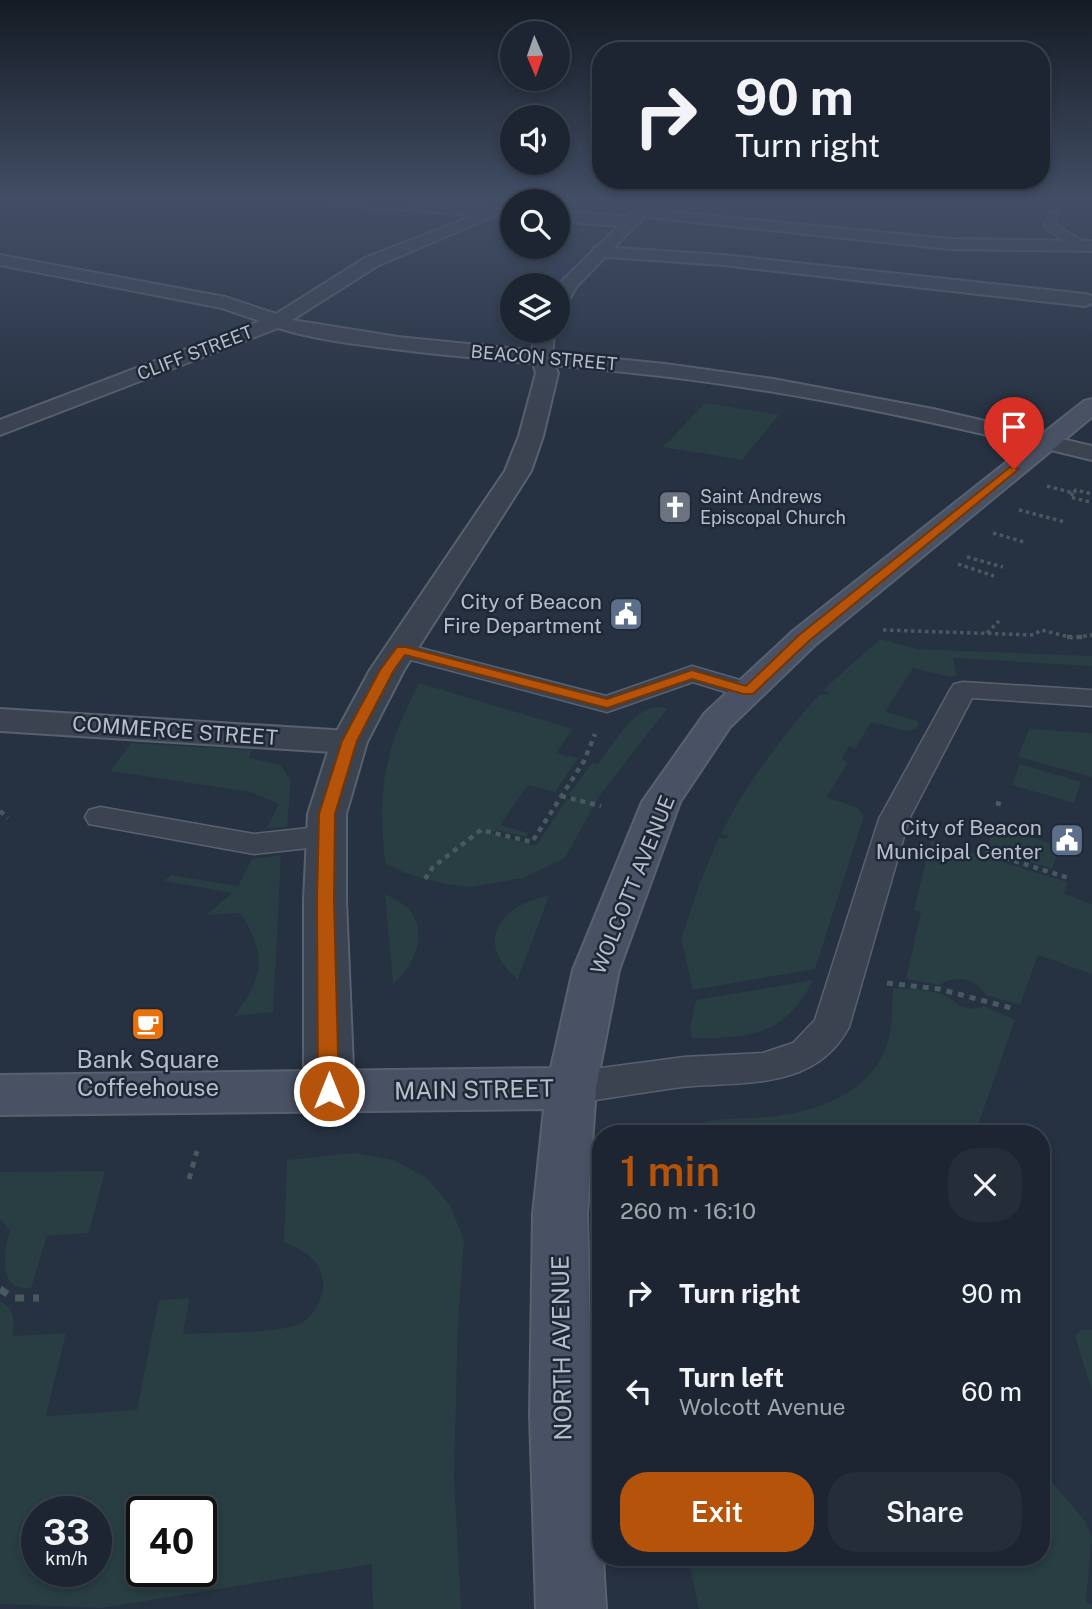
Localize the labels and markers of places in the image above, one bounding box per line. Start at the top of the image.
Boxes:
pin [984,397,1044,469]
place label: Saint Andrews Episcopal Church [700,486,846,528]
church icon: Saint Andrews Episcopal Church [656,488,694,526]
place label: City of Beacon Fire Department [443,589,602,638]
public building icon: City of Beacon Fire Department [607,595,645,633]
place label: City of Beacon Municipal Center [876,815,1042,864]
public building icon: City of Beacon Municipal Center [1048,821,1086,859]
cafe icon: Bank Square Coffeehouse [129,1005,167,1043]
place label: Bank Square Coffeehouse [77,1045,219,1101]

